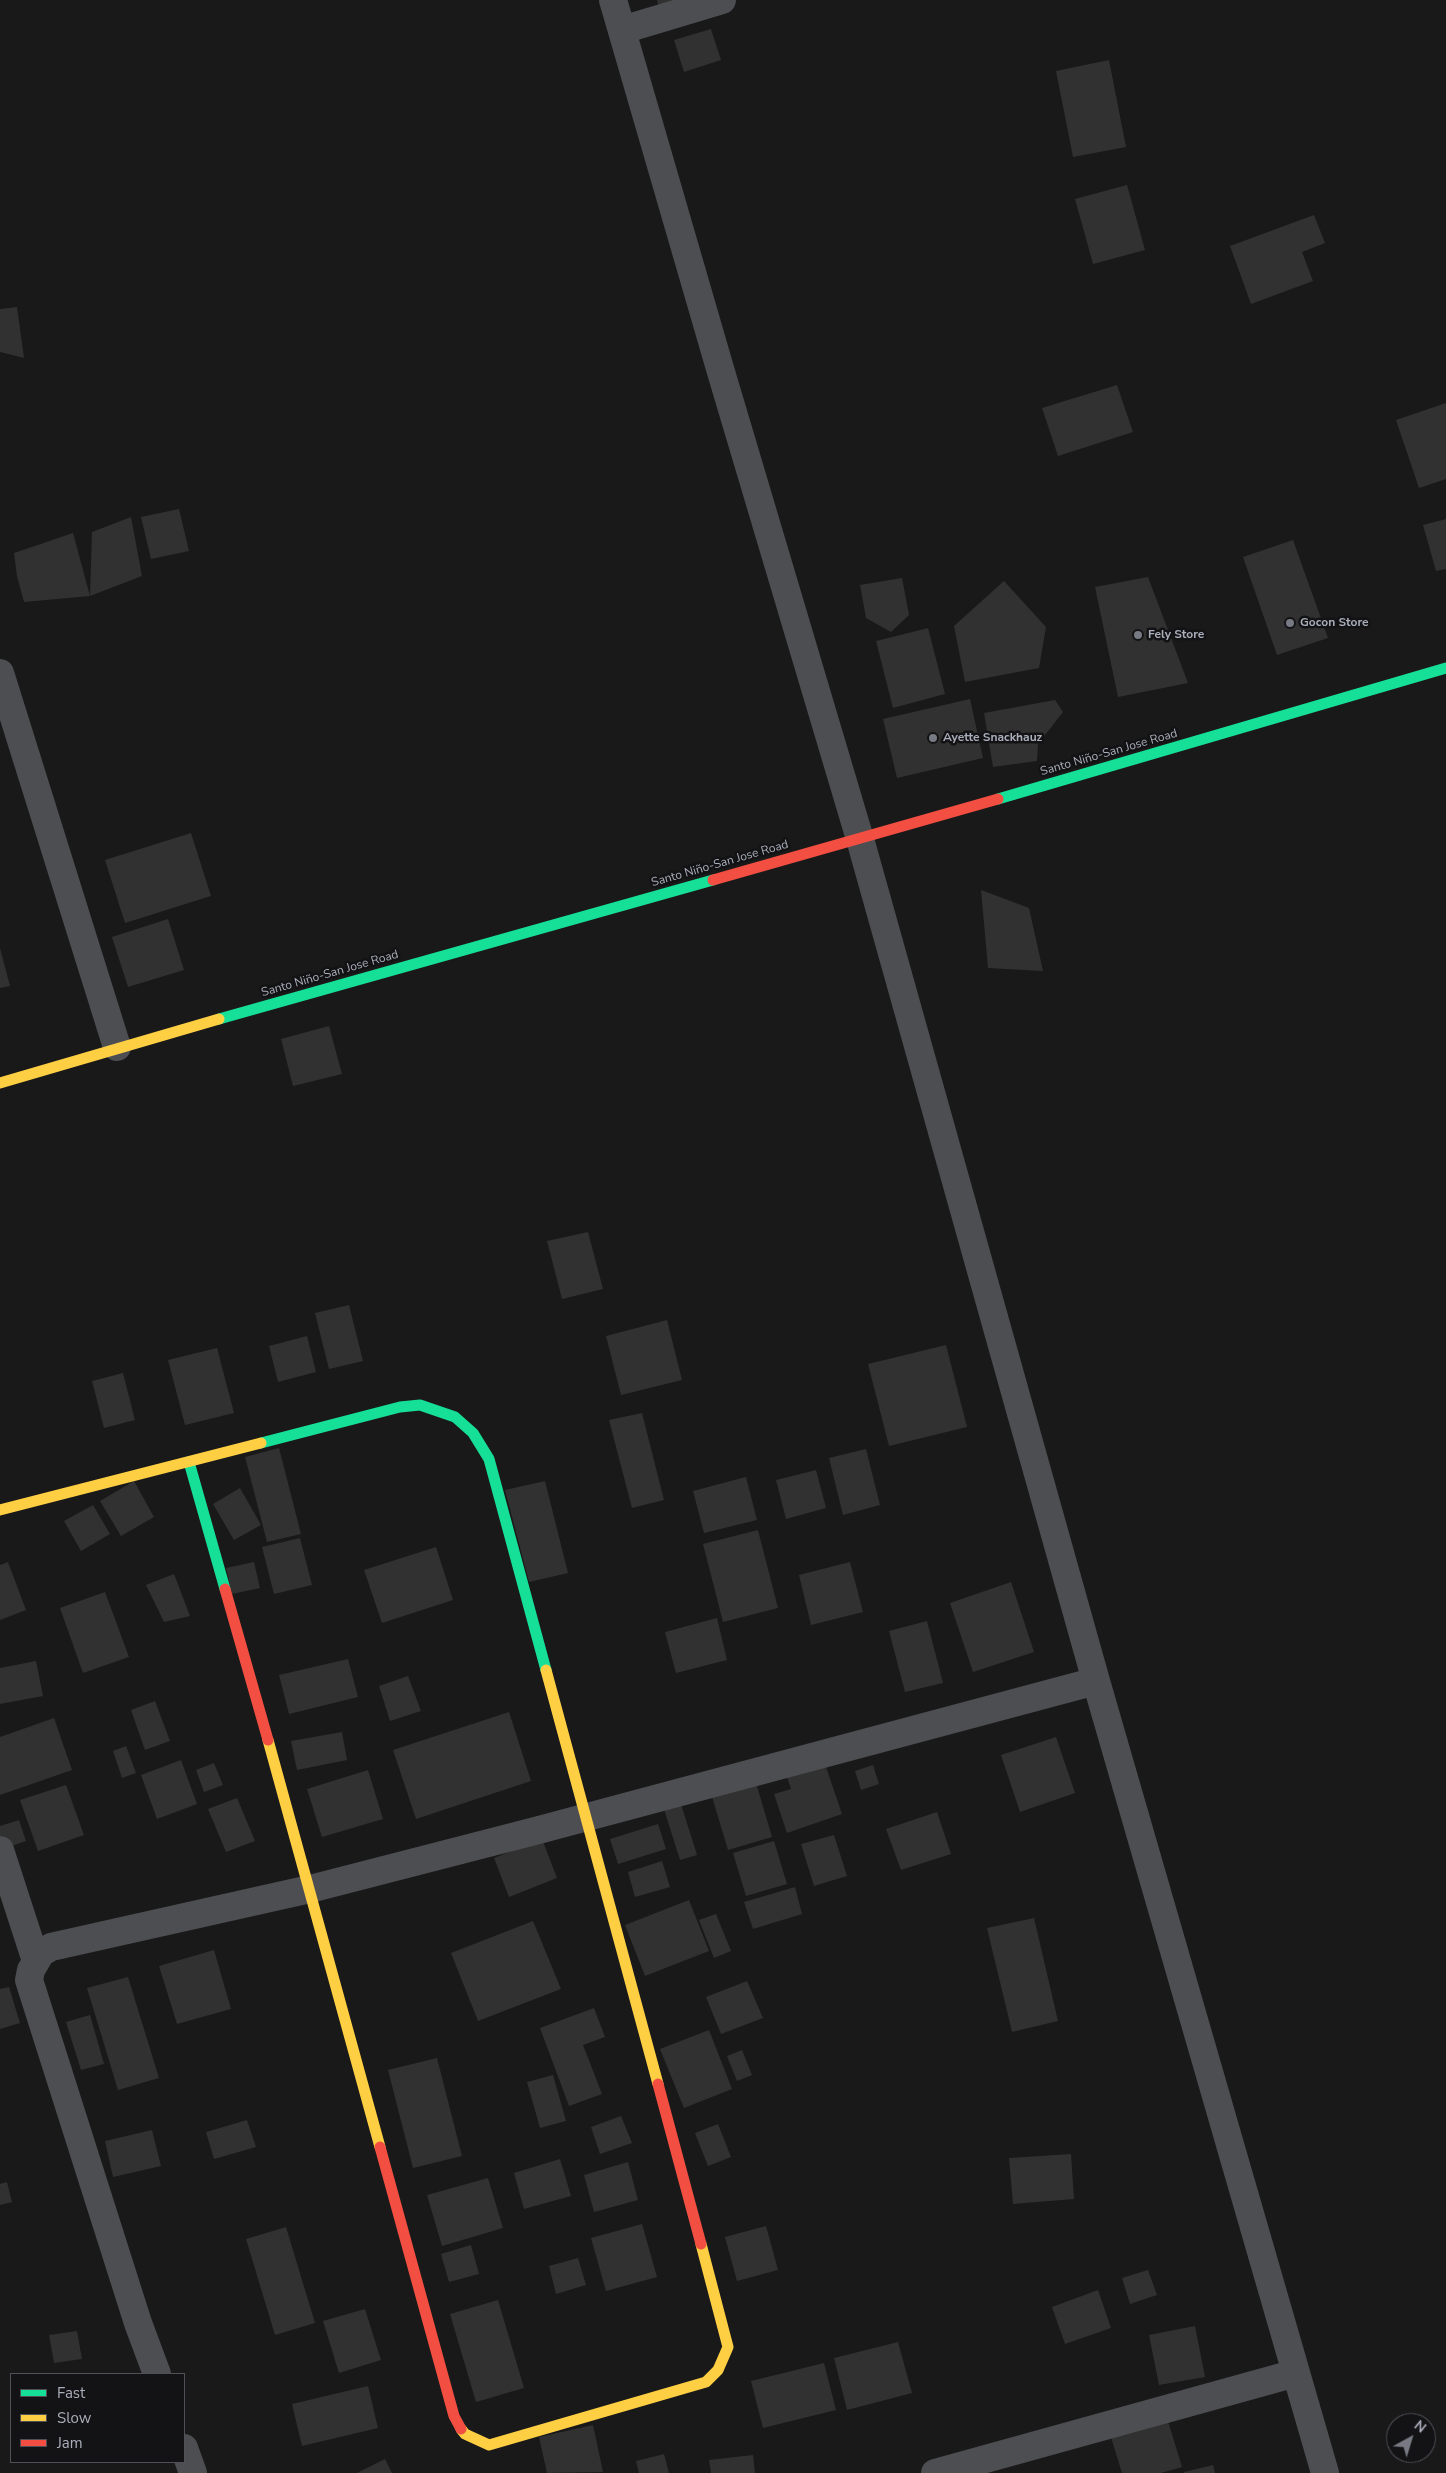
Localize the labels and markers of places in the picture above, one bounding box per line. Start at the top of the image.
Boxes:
place label: Gocon Store [1300,616,1369,630]
marker: Gocon Store [1284,617,1296,629]
place label: Fely Store [1148,628,1204,642]
marker: Fely Store [1132,629,1144,641]
place label: Ayette Snackhauz [943,731,1042,745]
marker: Ayette Snackhauz [927,732,939,744]

